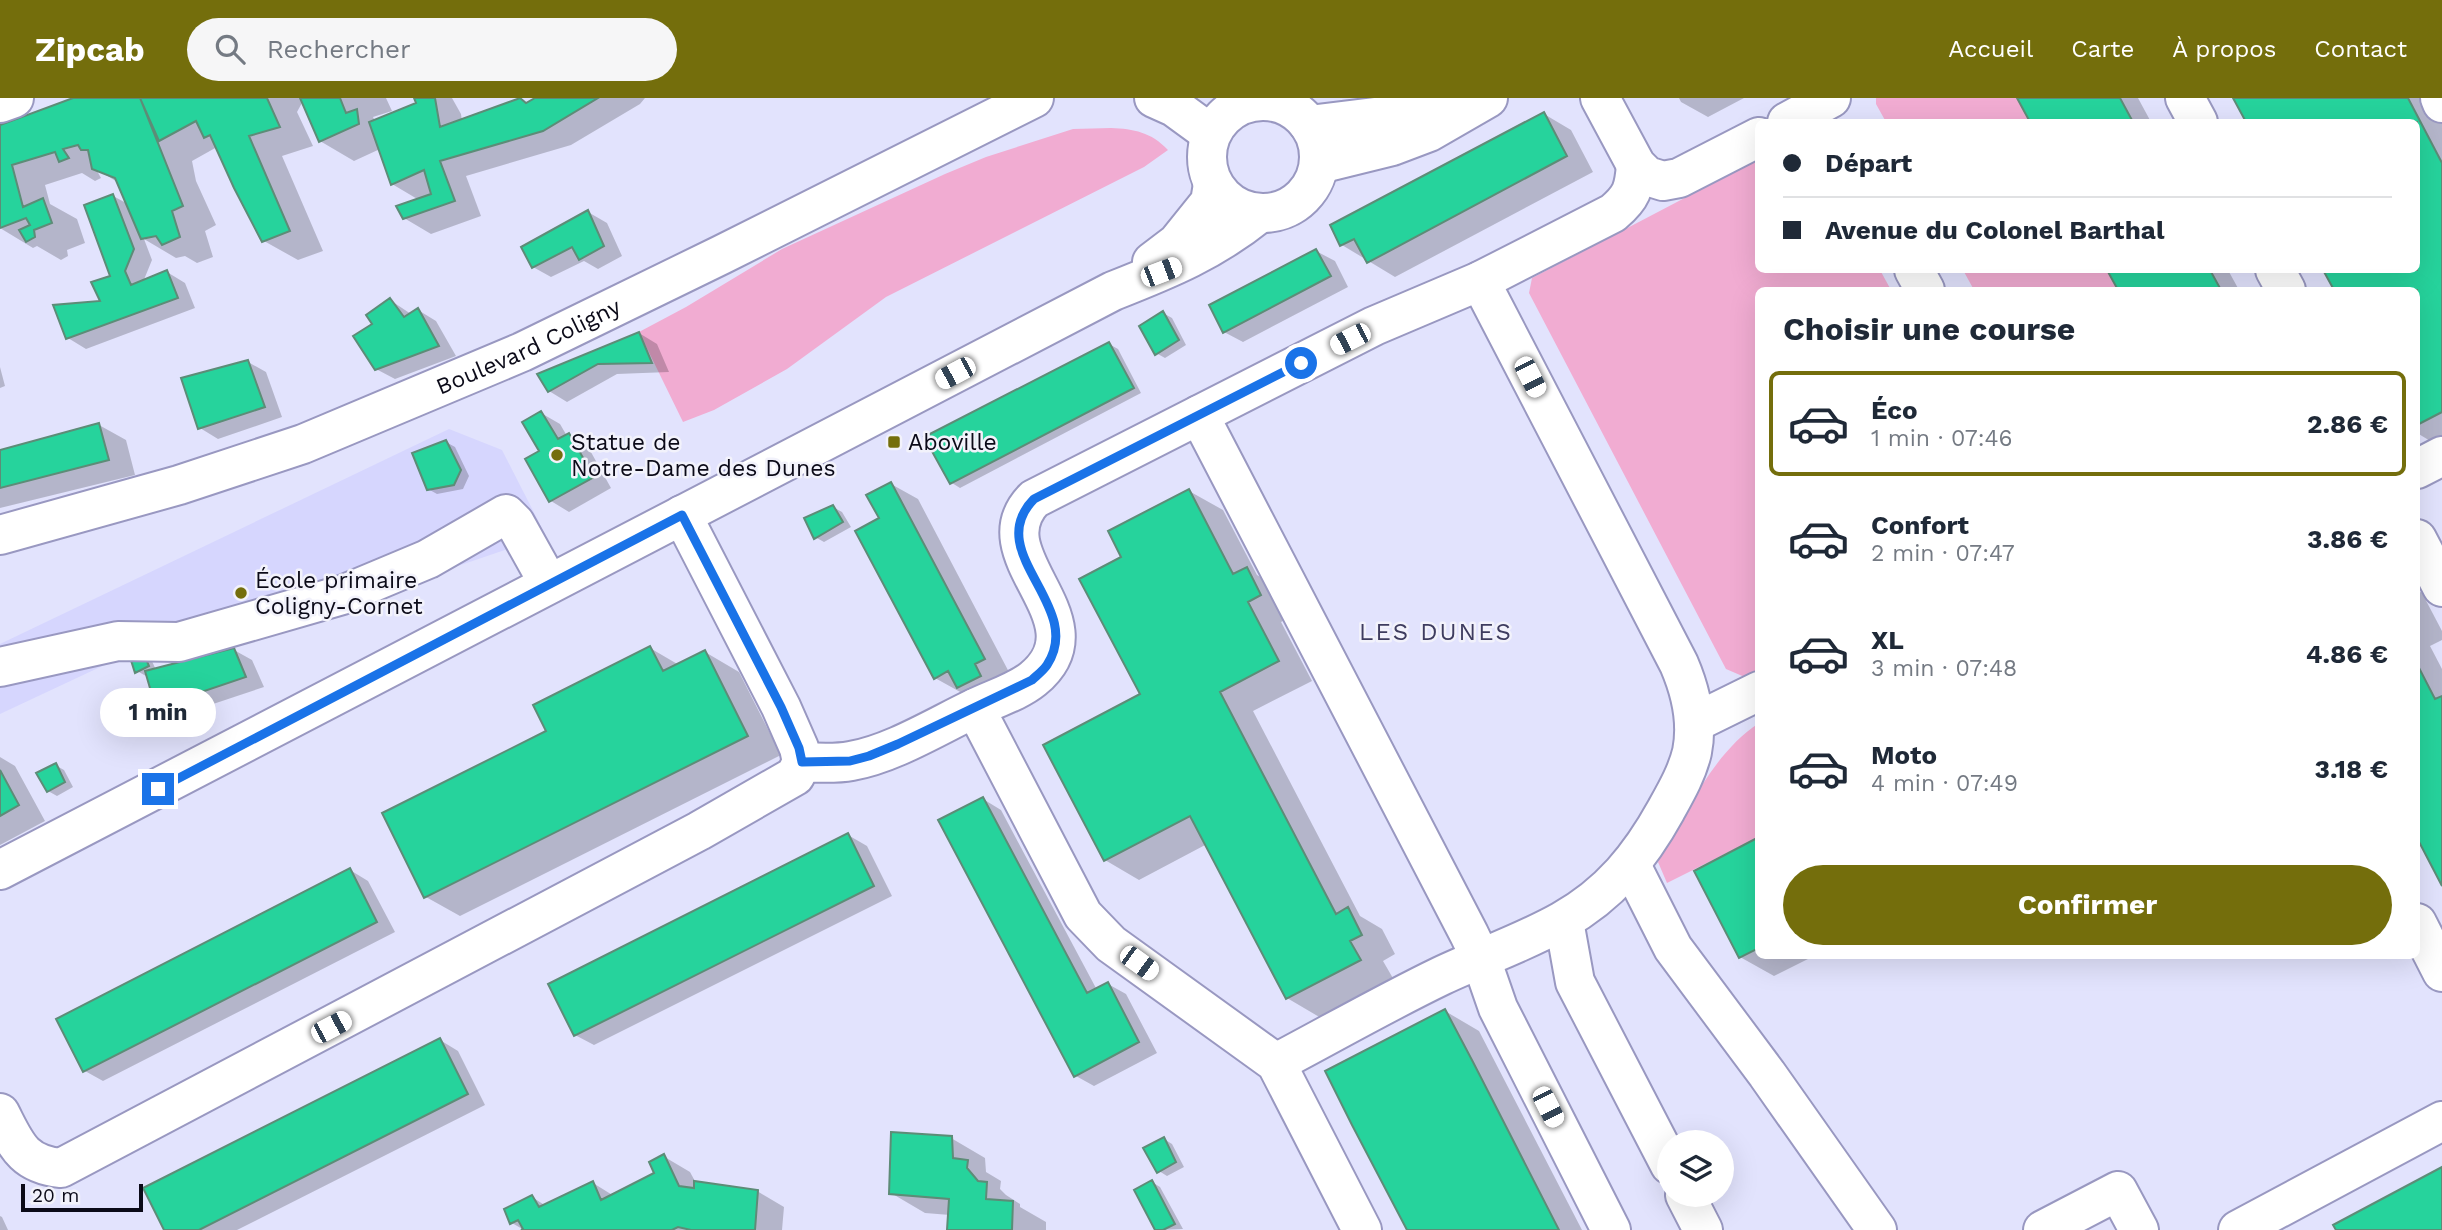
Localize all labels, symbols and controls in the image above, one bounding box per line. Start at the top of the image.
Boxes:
search box [187,18,677,81]
text: Zipcab [35,30,145,69]
icon: search [211,30,249,68]
text: Rechercher [267,34,411,64]
text: Accueil [1948,35,2033,63]
text: Carte [2071,35,2134,63]
text: À propos [2172,35,2276,63]
text: Contact [2314,35,2407,63]
text: Départ [1825,148,1912,178]
text: Avenue du Colonel Barthal [1825,215,2164,245]
car [1138,255,1185,289]
street label: Boulevard Coligny [432,293,625,401]
text: Choisir une course [1783,310,2075,348]
car [1327,320,1374,358]
route start [1285,347,1317,379]
car [932,354,979,392]
car [1512,354,1549,400]
icon: car [1787,392,1850,455]
text: Éco [1871,395,1918,425]
text: 2.86 € [2307,409,2388,439]
text: 1 min · 07:46 [1871,425,2013,452]
place label: Statue de Notre-Dame des Dunes [571,429,836,482]
place label: Aboville [908,429,997,456]
marker: Aboville [886,434,902,450]
marker: Statue de Notre-Dame des Dunes [549,447,565,463]
icon: car [1787,507,1850,570]
text: Confort [1871,510,1969,540]
text: 3.86 € [2307,524,2388,554]
text: 2 min · 07:47 [1871,540,2015,567]
place label: École primaire Coligny-Cornet [255,567,423,620]
marker: École primaire Coligny-Cornet [233,585,249,601]
district label: LES DUNES [1359,618,1513,646]
icon: car [1787,622,1850,685]
text: XL [1871,625,1904,655]
text: 4.86 € [2306,639,2388,669]
text: 3 min · 07:48 [1871,655,2017,682]
callout: 1 min [100,688,216,736]
text: 1 min [128,699,188,726]
icon: car [1787,737,1850,800]
text: Moto [1871,740,1937,770]
text: 3.18 € [2314,754,2388,784]
text: 4 min · 07:49 [1871,770,2018,797]
route end [142,773,174,805]
button: Confirmer [1783,865,2392,945]
car [1116,942,1163,984]
car [308,1008,355,1046]
car [1530,1084,1567,1130]
map controls [1657,1130,1734,1207]
button: layers [1657,1130,1734,1207]
scale bar [21,1181,144,1213]
text: 20 m [32,1184,79,1207]

